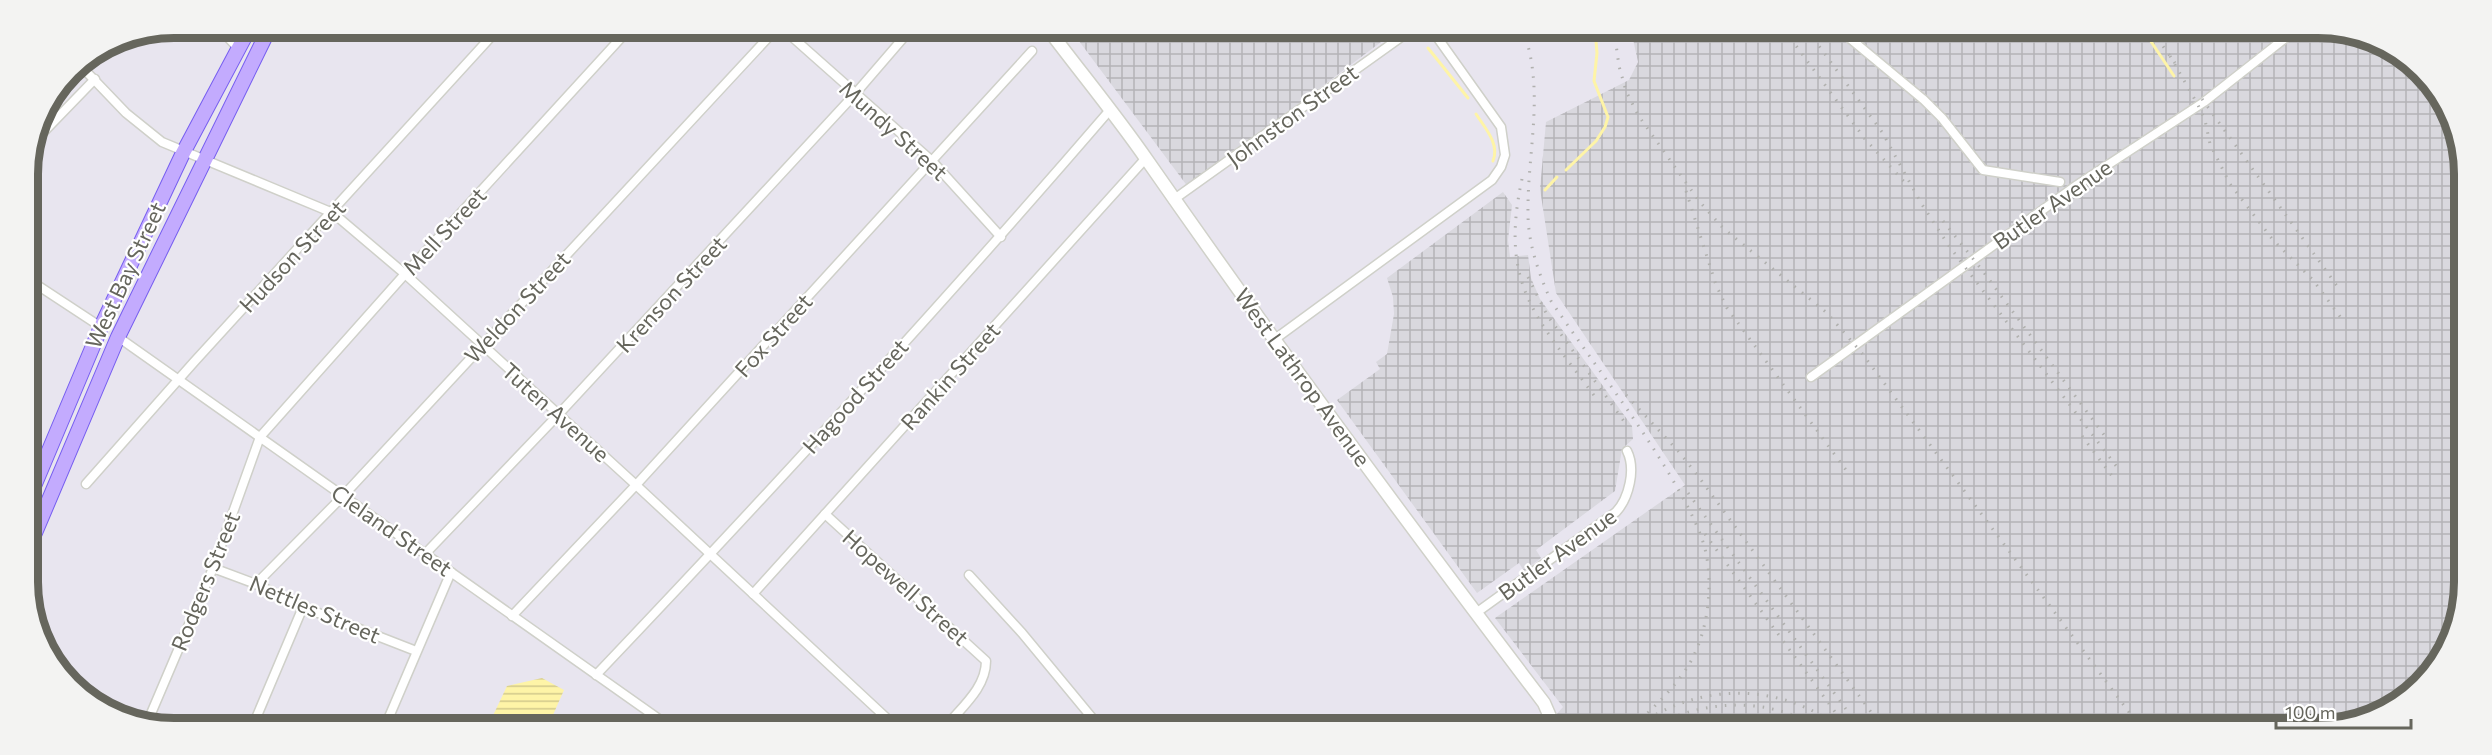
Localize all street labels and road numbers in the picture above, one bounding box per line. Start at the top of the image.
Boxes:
street label: Johnston Street [1221,58,1363,172]
street label: Mundy Street [834,74,954,186]
street label: Butler Avenue [1987,153,2117,255]
street label: Mell Street [397,182,491,280]
street label: Hudson Street [233,194,351,318]
street label: West Bay Street [79,197,171,353]
street label: Krenson Street [610,230,732,358]
street label: Weldon Street [458,246,576,368]
street label: West Lathrop Avenue [1229,283,1377,471]
street label: Fox Street [729,288,817,382]
street label: Rankin Street [895,317,1005,435]
street label: Hagood Street [796,333,914,459]
street label: Tuten Avenue [497,357,615,467]
street label: Cleland Street [326,478,458,582]
street label: Butler Avenue [1493,502,1621,606]
street label: Rodgers Street [165,507,245,655]
street label: Hopewell Street [837,523,975,651]
street label: Nettles Street [245,569,385,649]

